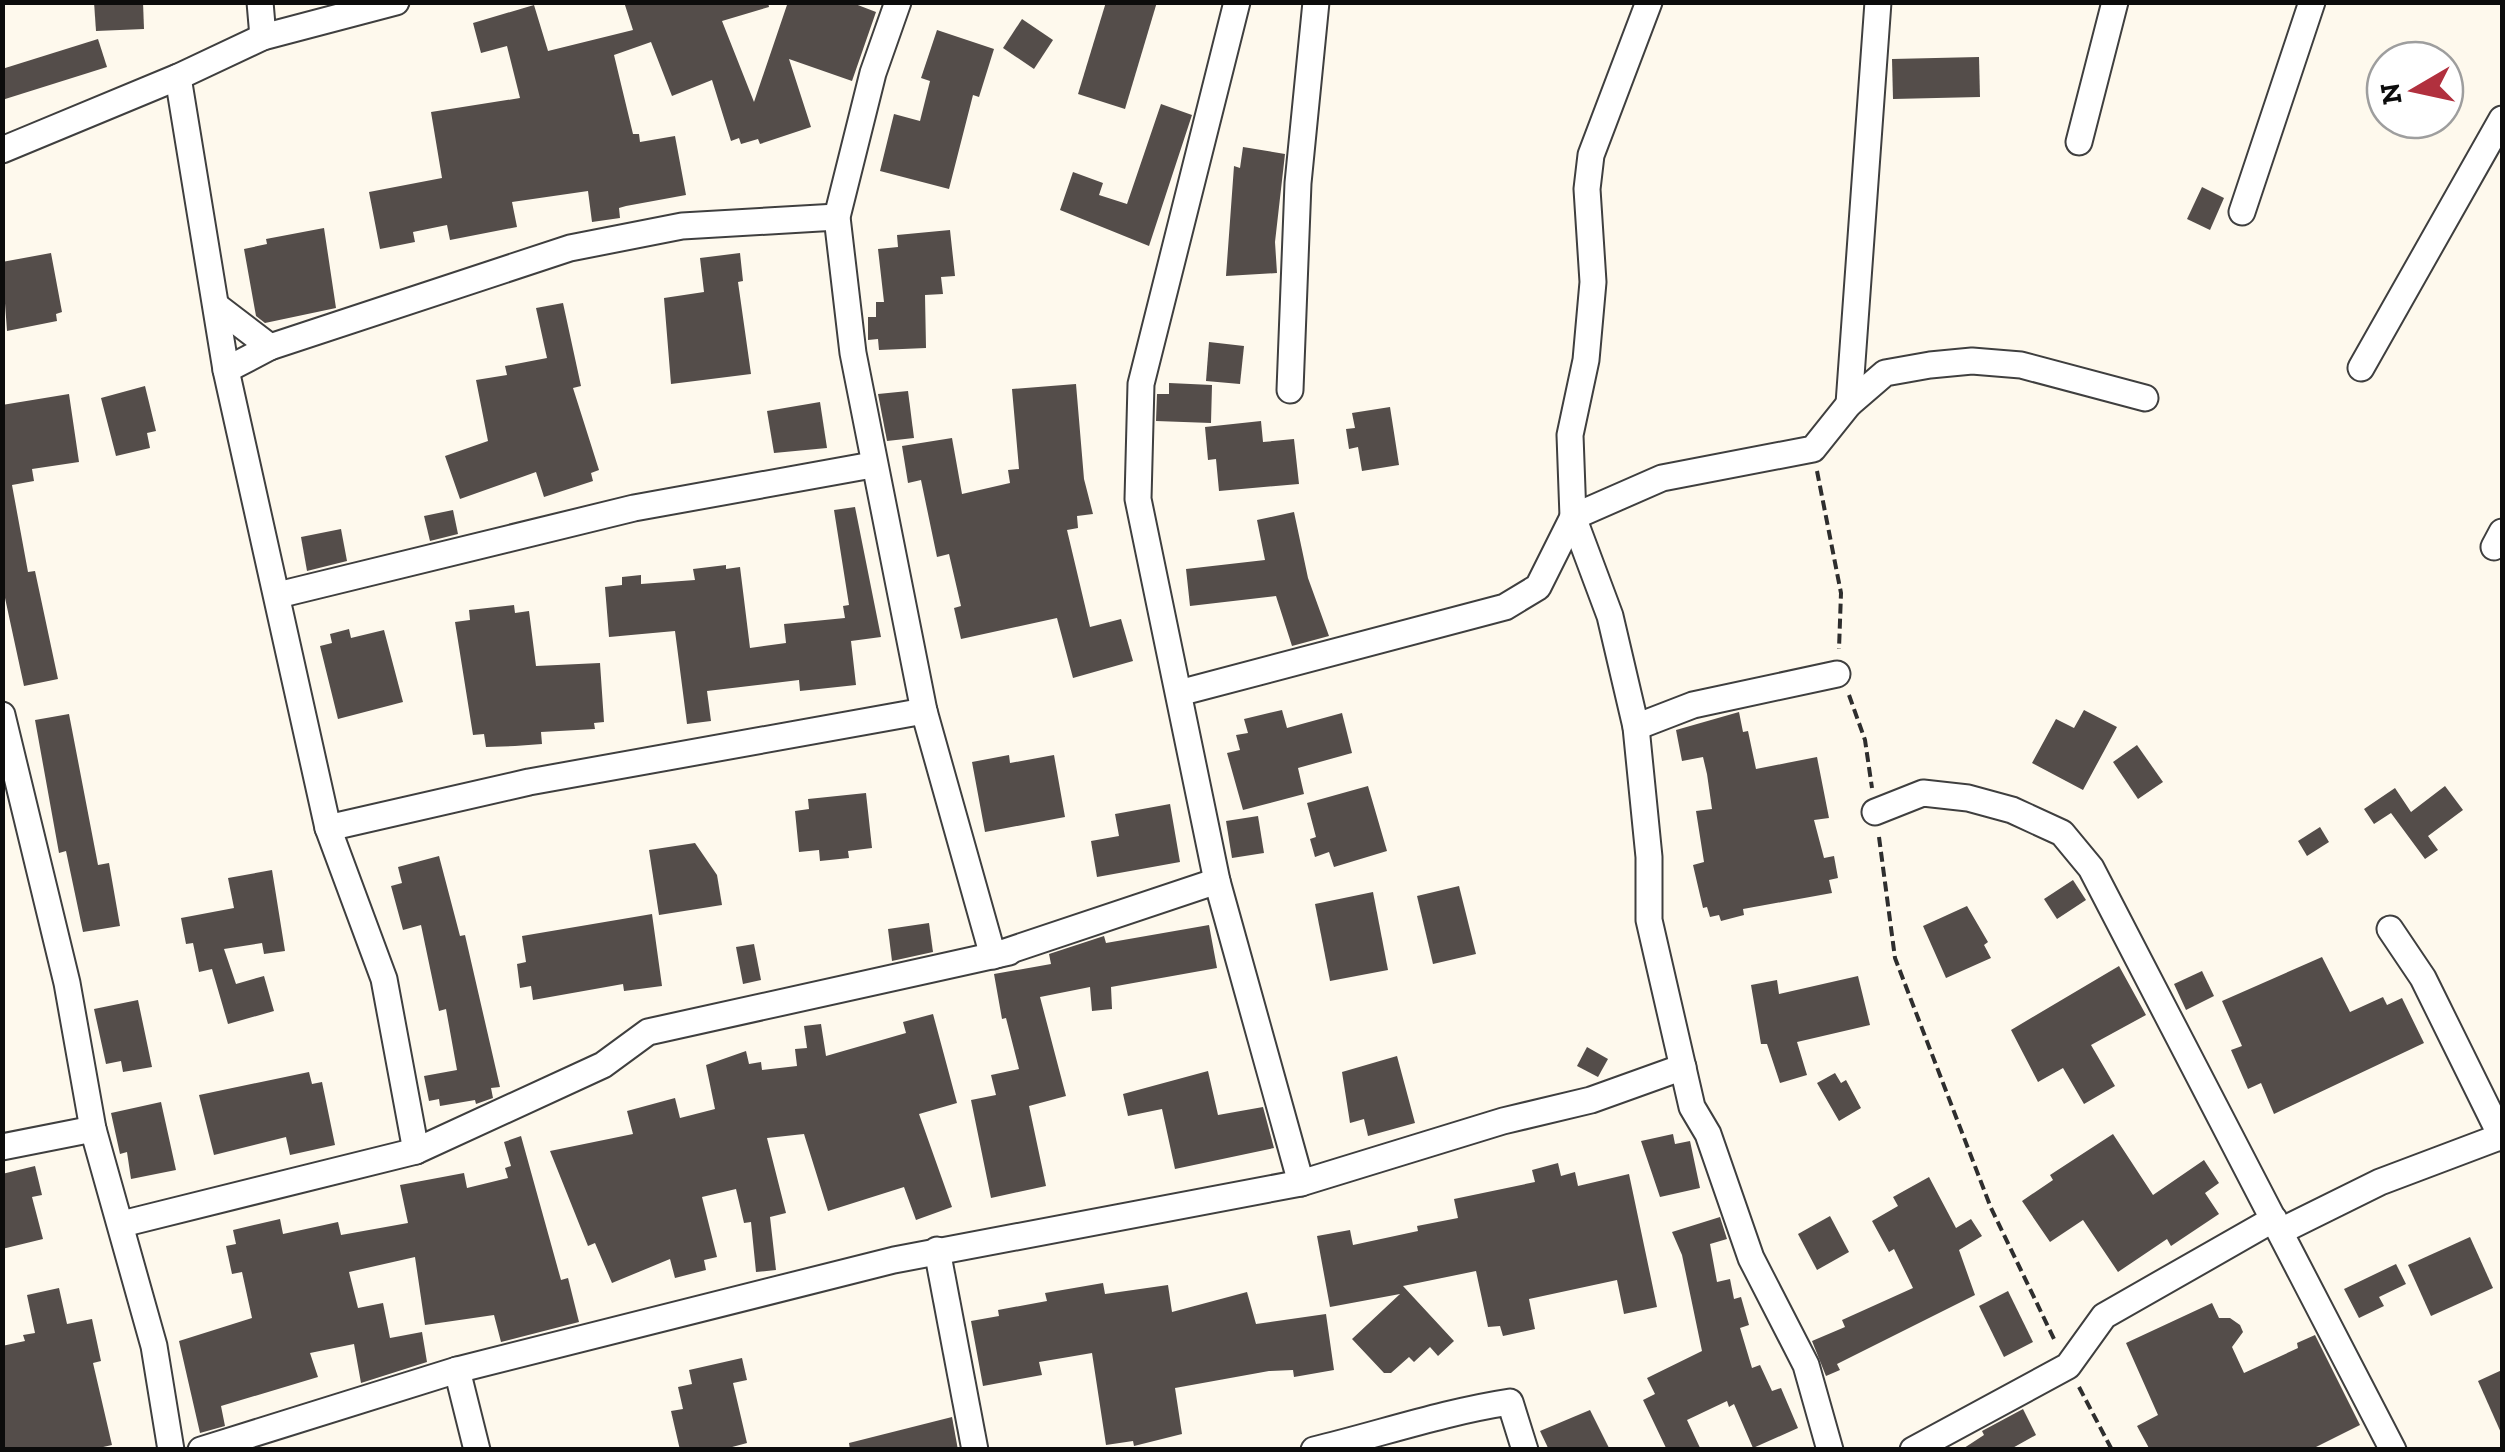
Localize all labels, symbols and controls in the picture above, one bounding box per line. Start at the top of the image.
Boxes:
north arrow [2365,40,2465,140]
text: N [2373,81,2409,107]

